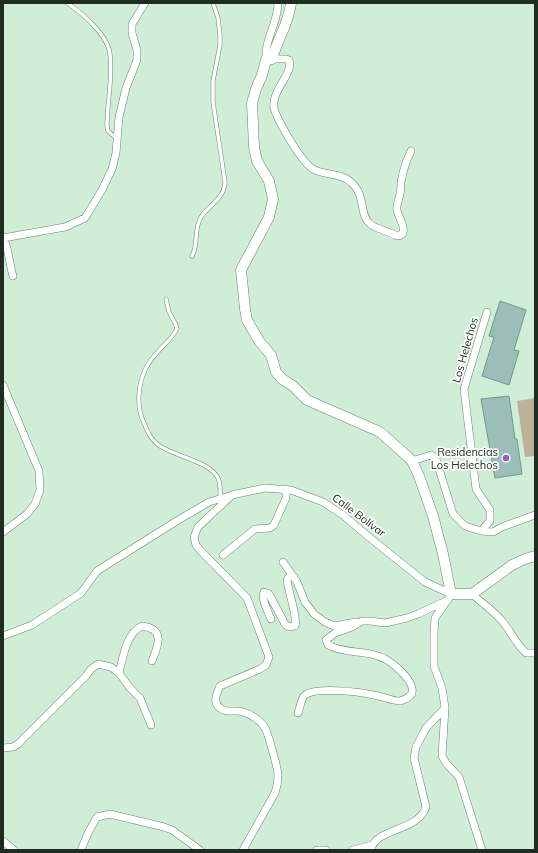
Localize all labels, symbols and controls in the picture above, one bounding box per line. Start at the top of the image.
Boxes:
street label: Los Helechos [449,316,481,384]
place label: Residencias Los Helechos [431,445,498,472]
marker: Residencias Los Helechos [501,453,511,463]
street label: Calle Bolívar [329,490,389,540]

